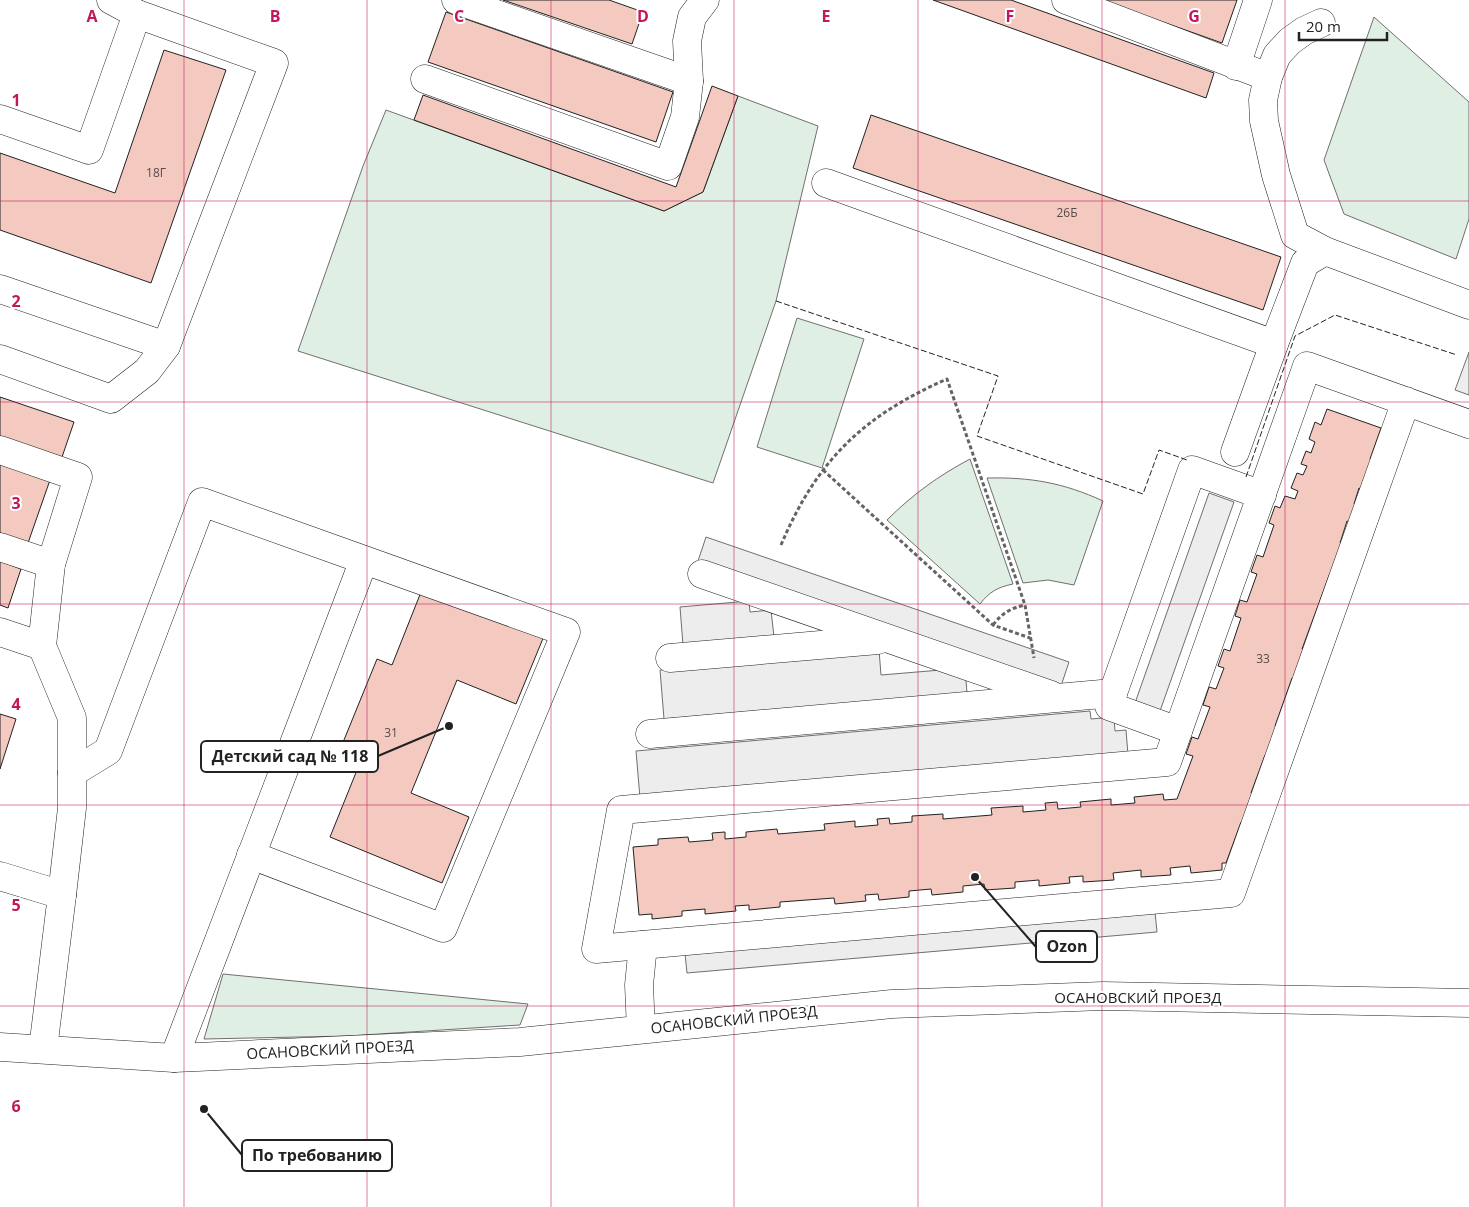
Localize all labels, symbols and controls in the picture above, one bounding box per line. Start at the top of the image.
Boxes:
text: A [86,5,98,27]
text: B [270,5,280,27]
text: C [454,5,464,27]
text: D [637,5,649,27]
text: E [822,5,831,27]
text: F [1006,5,1014,27]
text: G [1188,5,1200,27]
scale bar [1299,10,1386,42]
text: 20 m [1306,16,1341,36]
text: 1 [11,89,21,111]
house number: 18Г [146,164,166,181]
house number: 26Б [1056,204,1078,221]
text: 2 [11,290,21,312]
text: 3 [11,492,21,514]
house number: 33 [1256,650,1270,667]
text: 4 [11,693,21,715]
house number: 31 [384,724,398,741]
callout: Детский сад № 118 [201,741,378,772]
text: Детский сад № 118 [212,745,368,767]
text: 5 [11,894,21,916]
callout: Ozon [1036,931,1097,962]
text: Ozon [1047,935,1087,957]
street label: ОСАНОВСКИЙ ПРОЕЗД [1054,987,1222,1007]
street label: ОСАНОВСКИЙ ПРОЕЗД [650,1000,818,1038]
street label: ОСАНОВСКИЙ ПРОЕЗД [246,1035,414,1063]
text: 6 [11,1095,21,1117]
callout: По требованию [242,1140,392,1171]
text: По требованию [252,1144,382,1166]

